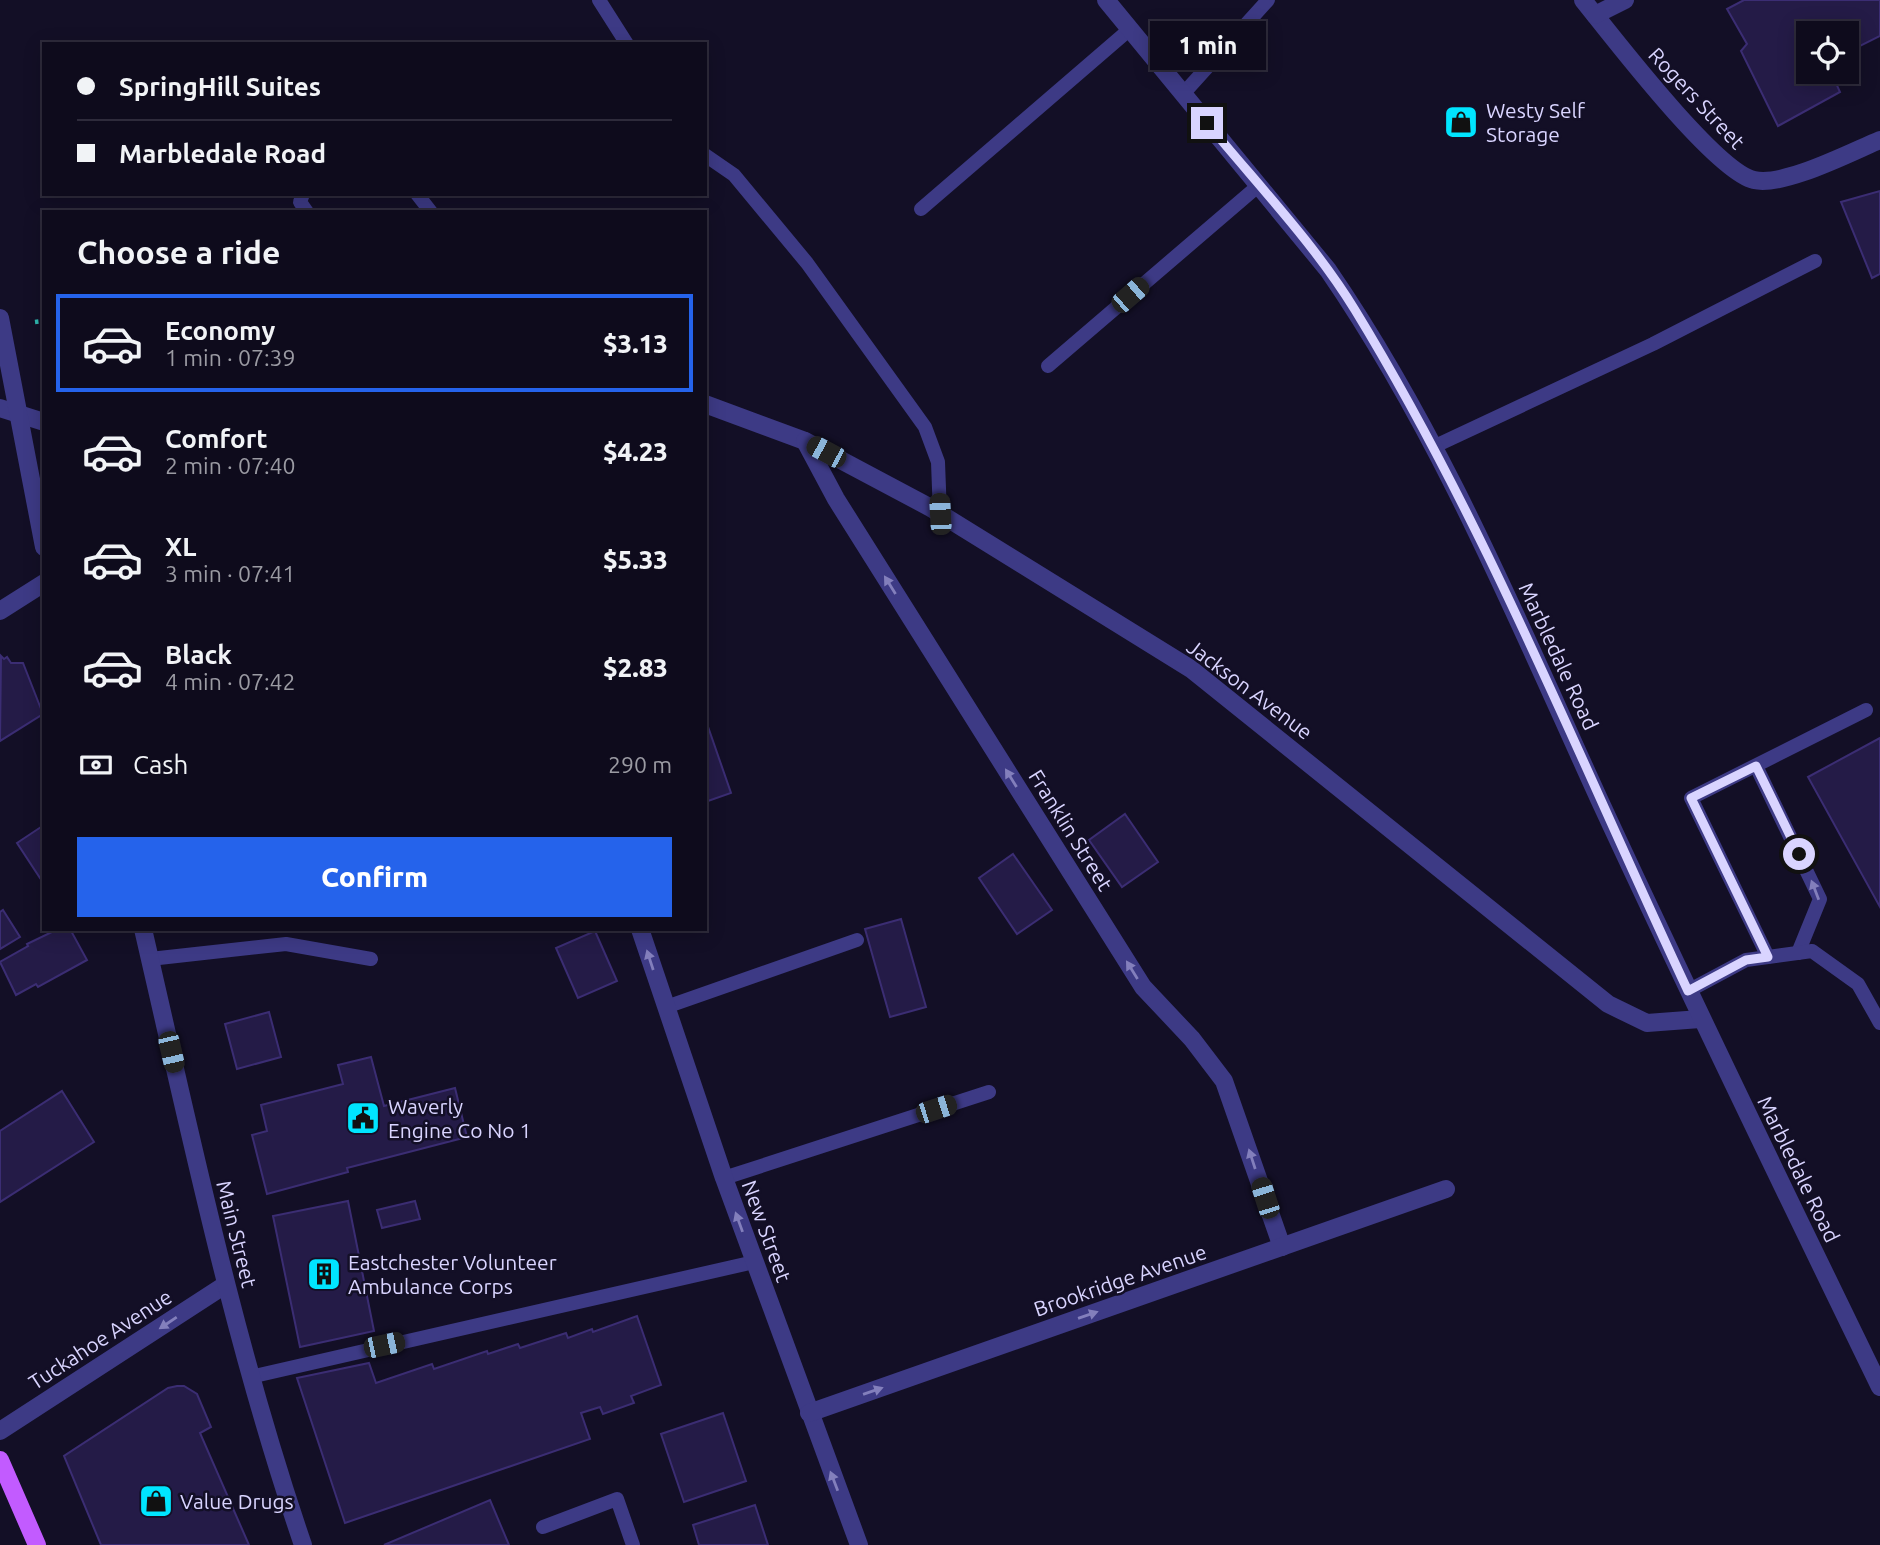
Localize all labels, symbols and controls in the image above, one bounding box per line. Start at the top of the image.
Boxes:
map controls [1796,21,1859,84]
button: locate [1796,21,1859,84]
callout: 1 min [1149,22,1265,71]
text: 1 min [1179,33,1237,58]
street label: Rogers Street [1644,42,1750,154]
text: SpringHill Suites [119,72,321,101]
place label: Westy Self Storage [1486,98,1586,146]
shop icon: Westy Self Storage [1442,103,1480,141]
route end [1191,107,1223,139]
text: Marbledale Road [119,139,326,168]
text: Choose a ride [77,234,280,270]
car [1108,273,1153,317]
icon: car [81,312,144,375]
text: Economy [165,316,275,345]
text: $3.13 [603,329,668,358]
text: 1 min · 07:39 [165,345,296,370]
icon: car [81,420,144,483]
text: Comfort [165,424,268,453]
car [803,433,850,471]
text: $4.23 [603,437,668,466]
text: 2 min · 07:40 [165,453,296,478]
car [929,492,952,536]
icon: car [81,528,144,591]
text: XL [165,532,196,561]
text: $5.33 [603,545,668,574]
text: 3 min · 07:41 [165,561,296,586]
one-way arrow [884,576,897,595]
street label: Marbledale Road [1514,579,1604,733]
street label: Jackson Avenue [1183,634,1317,744]
icon: car [81,636,144,699]
text: Black [165,640,232,669]
text: $2.83 [603,653,668,682]
text: 4 min · 07:42 [165,669,296,694]
icon: cash [77,746,115,784]
text: Cash [133,750,188,779]
text: 290 m [608,752,672,777]
street label: Franklin Street [1024,765,1118,895]
one-way arrow [1005,768,1018,787]
button: Confirm [77,837,672,917]
route start [1783,838,1815,870]
one-way arrow [1809,879,1820,900]
one-way arrow [644,949,655,970]
one-way arrow [1126,961,1139,980]
car [157,1029,186,1075]
street label: Marbledale Road [1753,1092,1845,1246]
car [913,1093,960,1125]
place label: Waverly Engine Co No 1 [388,1094,531,1142]
public building icon: Waverly Engine Co No 1 [344,1099,382,1137]
one-way arrow [1247,1149,1257,1170]
car [1249,1175,1282,1221]
street label: New Street [738,1177,796,1285]
street label: Main Street [212,1178,262,1290]
one-way arrow [734,1211,745,1232]
street label: Brookridge Avenue [1031,1239,1209,1321]
place label: Eastchester Volunteer Ambulance Corps [348,1250,557,1298]
building icon: Eastchester Volunteer Ambulance Corps [305,1255,343,1293]
street label: Tuckahoe Avenue [24,1284,176,1394]
one-way arrow [1077,1309,1098,1320]
one-way arrow [159,1316,178,1329]
car [362,1330,407,1360]
one-way arrow [863,1385,884,1396]
one-way arrow [829,1471,840,1492]
shop icon: Value Drugs [137,1482,175,1520]
place label: Value Drugs [180,1489,294,1513]

